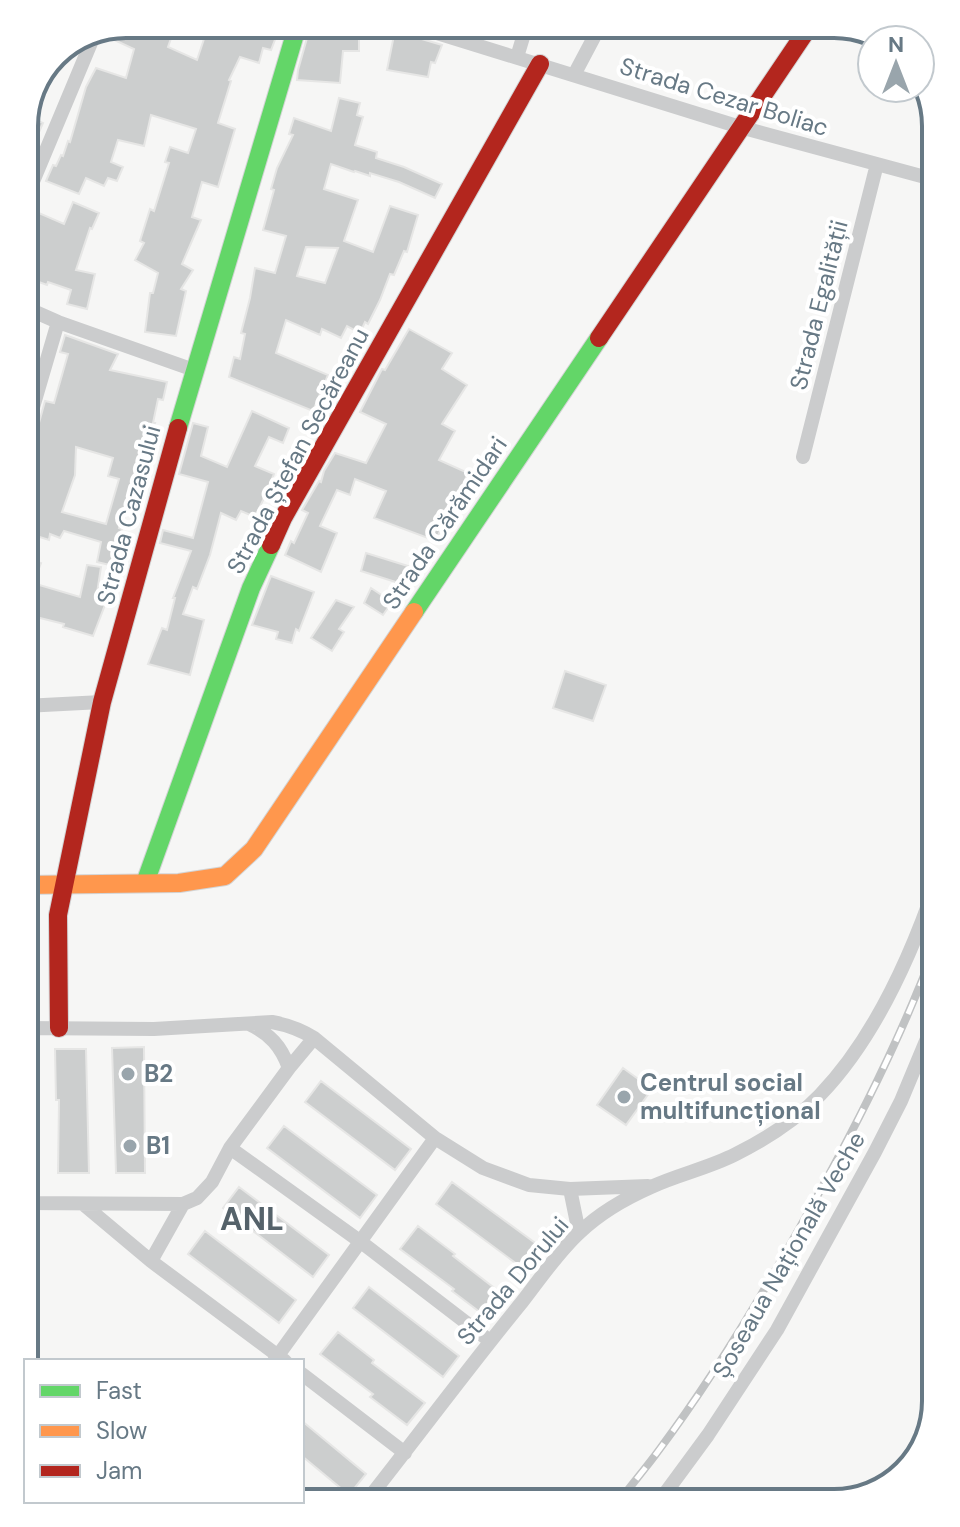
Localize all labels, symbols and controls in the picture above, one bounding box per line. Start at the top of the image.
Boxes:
north arrow [856,24,936,104]
text: N [888,30,904,59]
street label: Strada Cezar Boliac [616,50,832,143]
street label: Strada Egalității [782,217,855,393]
street label: Strada Ștefan Secăreanu [219,322,376,579]
street label: Strada Cazasului [90,422,167,608]
street label: Strada Cărămidari [375,430,514,615]
place label: B2 [144,1058,173,1089]
marker: B2 [119,1065,137,1083]
place label: Centrul social multifuncțional [640,1067,821,1127]
marker: Centrul social multifuncțional [615,1088,633,1106]
street label: Șoseaua Națională Veche [705,1126,872,1384]
place label: B1 [146,1130,170,1161]
marker: B1 [121,1137,139,1155]
district label: ANL [220,1198,284,1240]
street label: Strada Dorului [450,1210,575,1351]
legend [24,1359,304,1503]
text: Fast [96,1375,142,1406]
text: Slow [96,1415,147,1446]
text: Jam [96,1455,142,1486]

